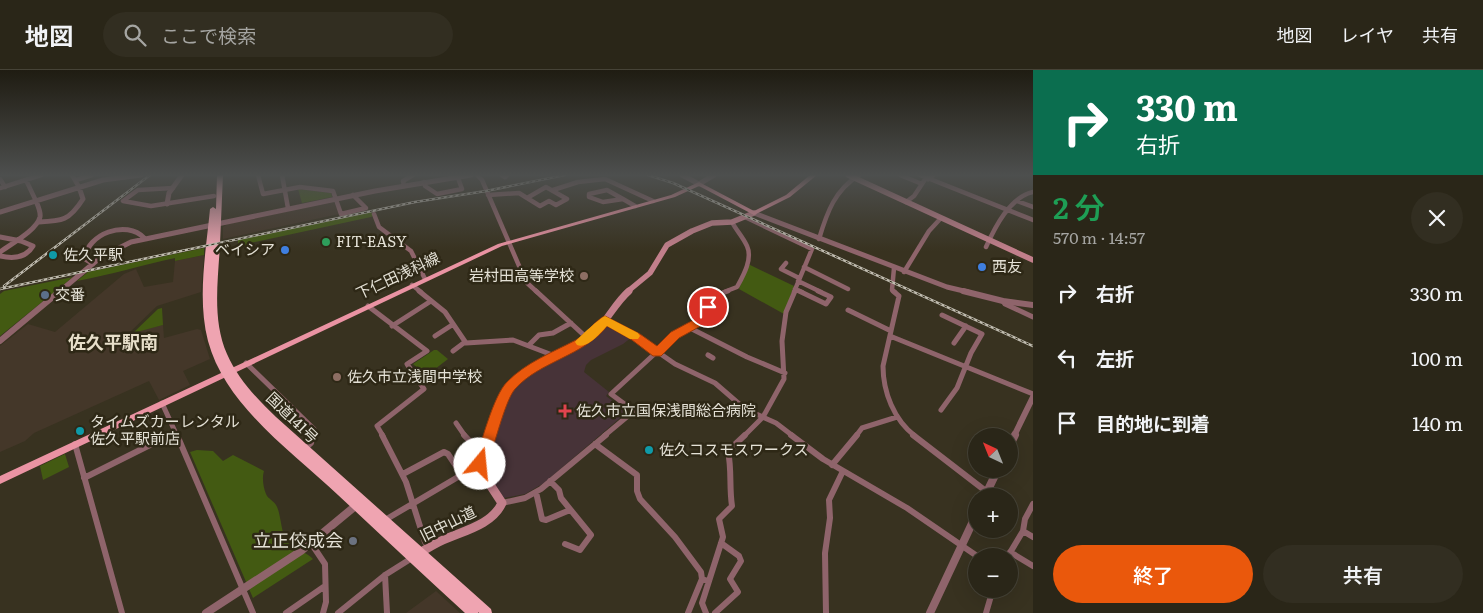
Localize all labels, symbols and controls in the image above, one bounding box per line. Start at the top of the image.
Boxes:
search box [103,12,453,57]
text: 地図 [25,17,73,52]
icon: search [121,21,149,49]
text: ここで検索 [161,21,256,49]
text: 地図 [1277,21,1313,48]
text: レイヤ [1341,21,1394,48]
text: 共有 [1422,21,1458,48]
text: 330 m [1136,80,1238,132]
icon: right [1053,90,1118,155]
text: 右折 [1136,127,1180,160]
text: 2 分 [1053,184,1105,228]
button: close [1411,192,1463,244]
text: 570 m · 14:57 [1053,225,1145,249]
place label: FIT-EASY [336,229,407,252]
marker: FIT-EASY [320,236,332,248]
place label: ベイシア [215,237,275,260]
place label: 佐久平駅 [63,242,123,265]
marker: ベイシア [279,244,291,256]
street label: 下仁田浅科線 [352,245,443,304]
marker: 佐久平駅 [47,249,59,261]
place label: 西友 [992,254,1022,277]
marker: 西友 [976,261,988,273]
place label: 岩村田高等学校 [469,263,574,286]
marker: 岩村田高等学校 [578,270,590,282]
icon: right [1053,279,1081,307]
text: 右折 [1096,279,1134,307]
text: 330 m [1410,279,1463,307]
place label: 交番 [55,282,85,305]
pin [687,286,729,328]
marker: 交番 [39,289,51,301]
icon: arrive [694,293,722,321]
district label: 佐久平駅南 [68,328,158,355]
icon: left [1053,344,1081,372]
text: 左折 [1096,344,1134,372]
text: 100 m [1411,344,1463,372]
place label: 佐久市立浅間中学校 [347,364,482,387]
marker: 佐久市立浅間中学校 [331,371,343,383]
street label: 国道141号 [262,386,324,448]
place label: 佐久市立国保浅間総合病院 [576,398,756,421]
marker: 佐久市立国保浅間総合病院 [558,404,572,418]
place label: タイムズカーレンタル 佐久平駅前店 [90,409,240,449]
icon: arrive [1053,409,1081,437]
text: 目的地に到着 [1096,409,1210,437]
text: 140 m [1412,409,1463,437]
marker: タイムズカーレンタル 佐久平駅前店 [74,425,86,437]
north arrow [968,428,1018,478]
map controls [968,428,1018,598]
position arrow [453,437,505,489]
place label: 佐久コスモスワークス [659,437,809,460]
marker: 佐久コスモスワークス [643,444,655,456]
button: + [968,488,1018,538]
street label: 旧中山道 [415,499,479,546]
place label: 立正佼成会 [253,526,343,553]
marker: 立正佼成会 [347,535,359,547]
button: 終了 [1053,545,1253,603]
button: 共有 [1263,545,1463,603]
button: − [968,548,1018,598]

